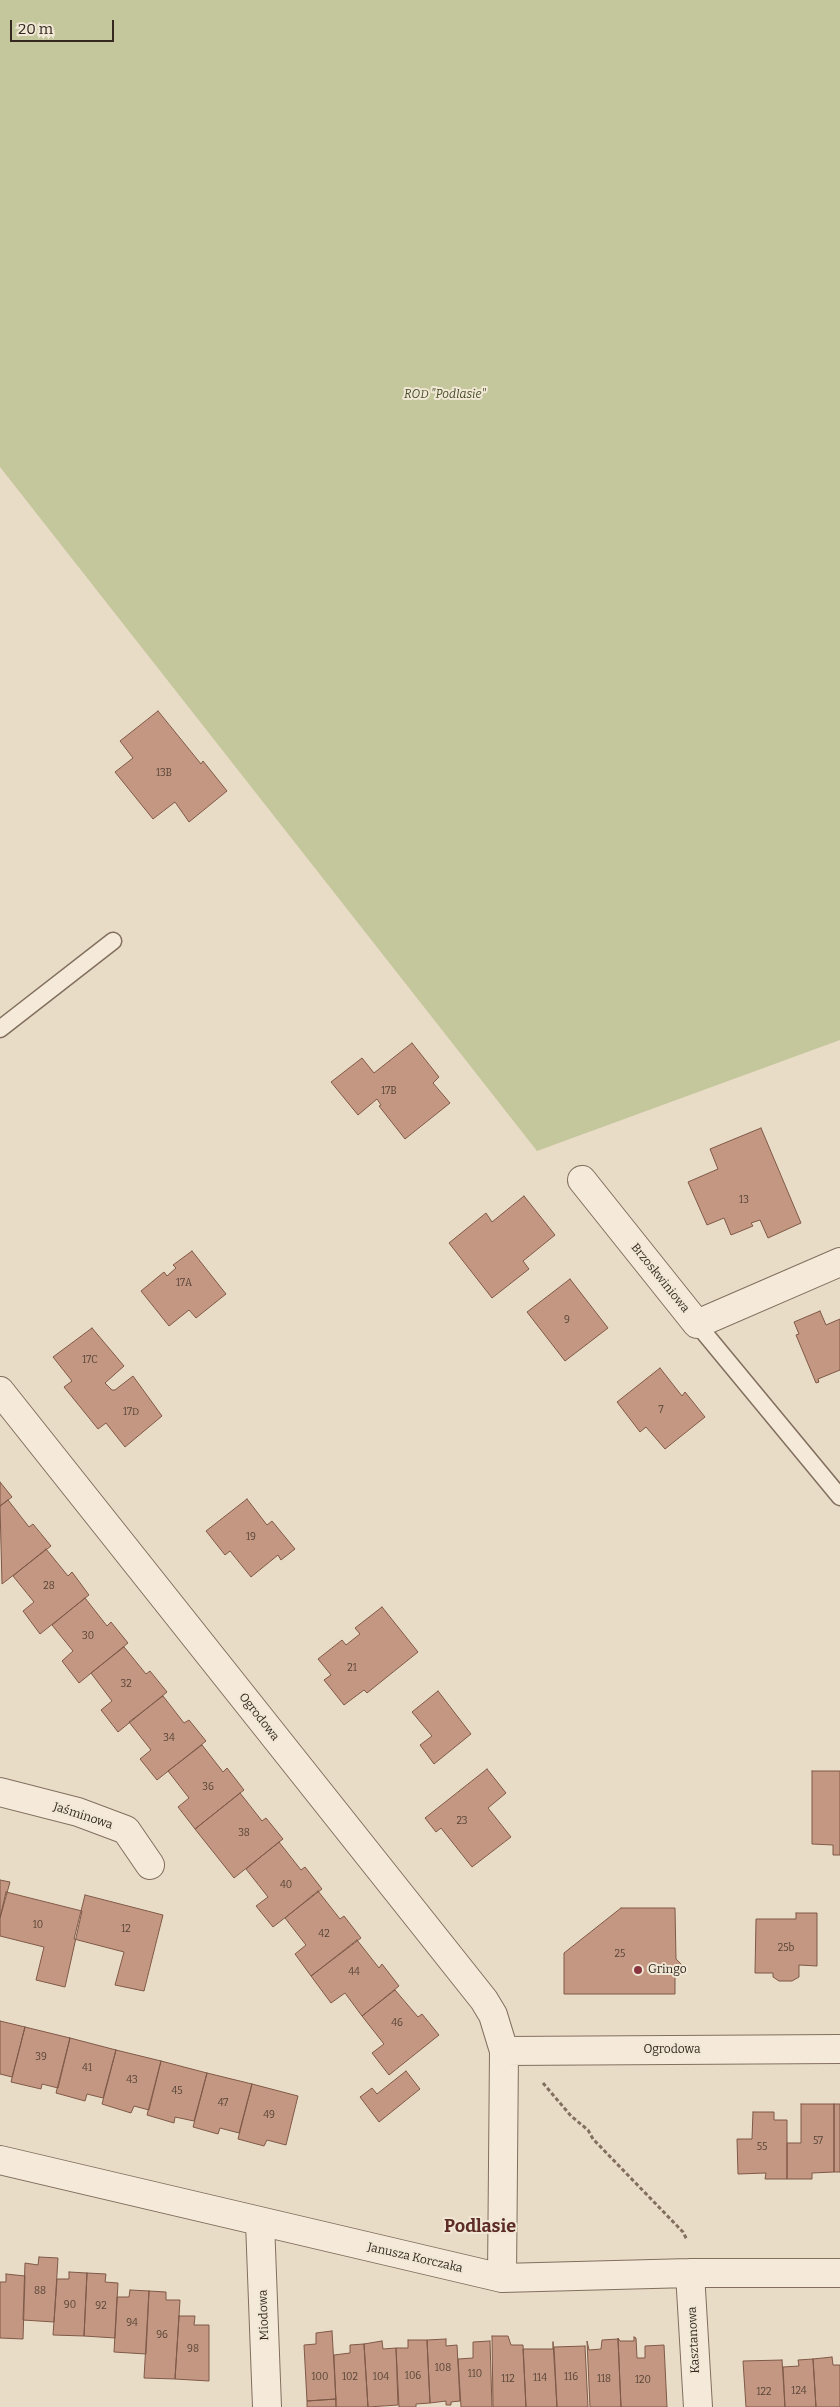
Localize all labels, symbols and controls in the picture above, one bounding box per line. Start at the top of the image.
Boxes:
scale bar [12,10,116,42]
text: 20 m [18,20,53,38]
park label: ROD "Podlasie" [404,388,486,402]
house number: 13B [156,767,172,779]
house number: 17B [381,1085,397,1097]
house number: 13 [739,1194,749,1206]
street label: Brzoskwiniowa [628,1241,692,1315]
house number: 17A [176,1277,192,1289]
house number: 9 [564,1314,570,1326]
house number: 17C [82,1354,98,1366]
house number: 7 [658,1404,664,1416]
house number: 17D [123,1406,139,1418]
house number: 19 [246,1531,256,1543]
house number: 28 [43,1580,55,1592]
house number: 30 [82,1630,94,1642]
house number: 21 [347,1662,357,1674]
house number: 32 [120,1678,132,1690]
street label: Ogrodowa [236,1690,282,1744]
house number: 34 [163,1732,175,1744]
house number: 36 [202,1781,214,1793]
street label: Jaśminowa [52,1800,114,1832]
house number: 23 [456,1815,468,1827]
house number: 38 [238,1827,250,1839]
house number: 40 [280,1879,292,1891]
house number: 10 [33,1919,43,1931]
house number: 12 [121,1923,131,1935]
house number: 42 [318,1928,330,1940]
house number: 25b [778,1942,794,1954]
house number: 25 [615,1948,625,1960]
place label: Gringo [648,1963,687,1977]
marker: Gringo [632,1964,644,1976]
house number: 44 [348,1966,360,1978]
house number: 46 [391,2017,403,2029]
street label: Ogrodowa [644,2043,700,2057]
house number: 39 [35,2051,47,2063]
house number: 41 [82,2062,92,2074]
house number: 43 [126,2074,138,2086]
house number: 45 [171,2085,183,2097]
house number: 47 [218,2097,228,2109]
house number: 49 [263,2109,275,2121]
house number: 57 [813,2135,823,2147]
house number: 55 [757,2141,767,2153]
district label: Podlasie [444,2216,516,2238]
street label: Janusza Korczaka [366,2240,464,2276]
house number: 88 [34,2285,46,2297]
street label: Miodowa [256,2289,272,2341]
house number: 90 [64,2299,76,2311]
house number: 92 [95,2300,107,2312]
street label: Kasztanowa [685,2306,703,2374]
house number: 94 [126,2317,138,2329]
house number: 96 [156,2329,168,2341]
house number: 98 [187,2343,199,2355]
house number: 108 [435,2362,451,2374]
house number: 110 [468,2368,482,2380]
house number: 106 [405,2370,421,2382]
house number: 100 [312,2371,328,2383]
house number: 102 [342,2371,358,2383]
house number: 104 [373,2371,389,2383]
house number: 116 [564,2371,578,2383]
house number: 114 [533,2372,547,2384]
house number: 112 [501,2373,515,2385]
house number: 118 [597,2373,611,2385]
house number: 120 [635,2374,651,2386]
house number: 124 [791,2385,807,2397]
house number: 122 [757,2386,771,2398]

